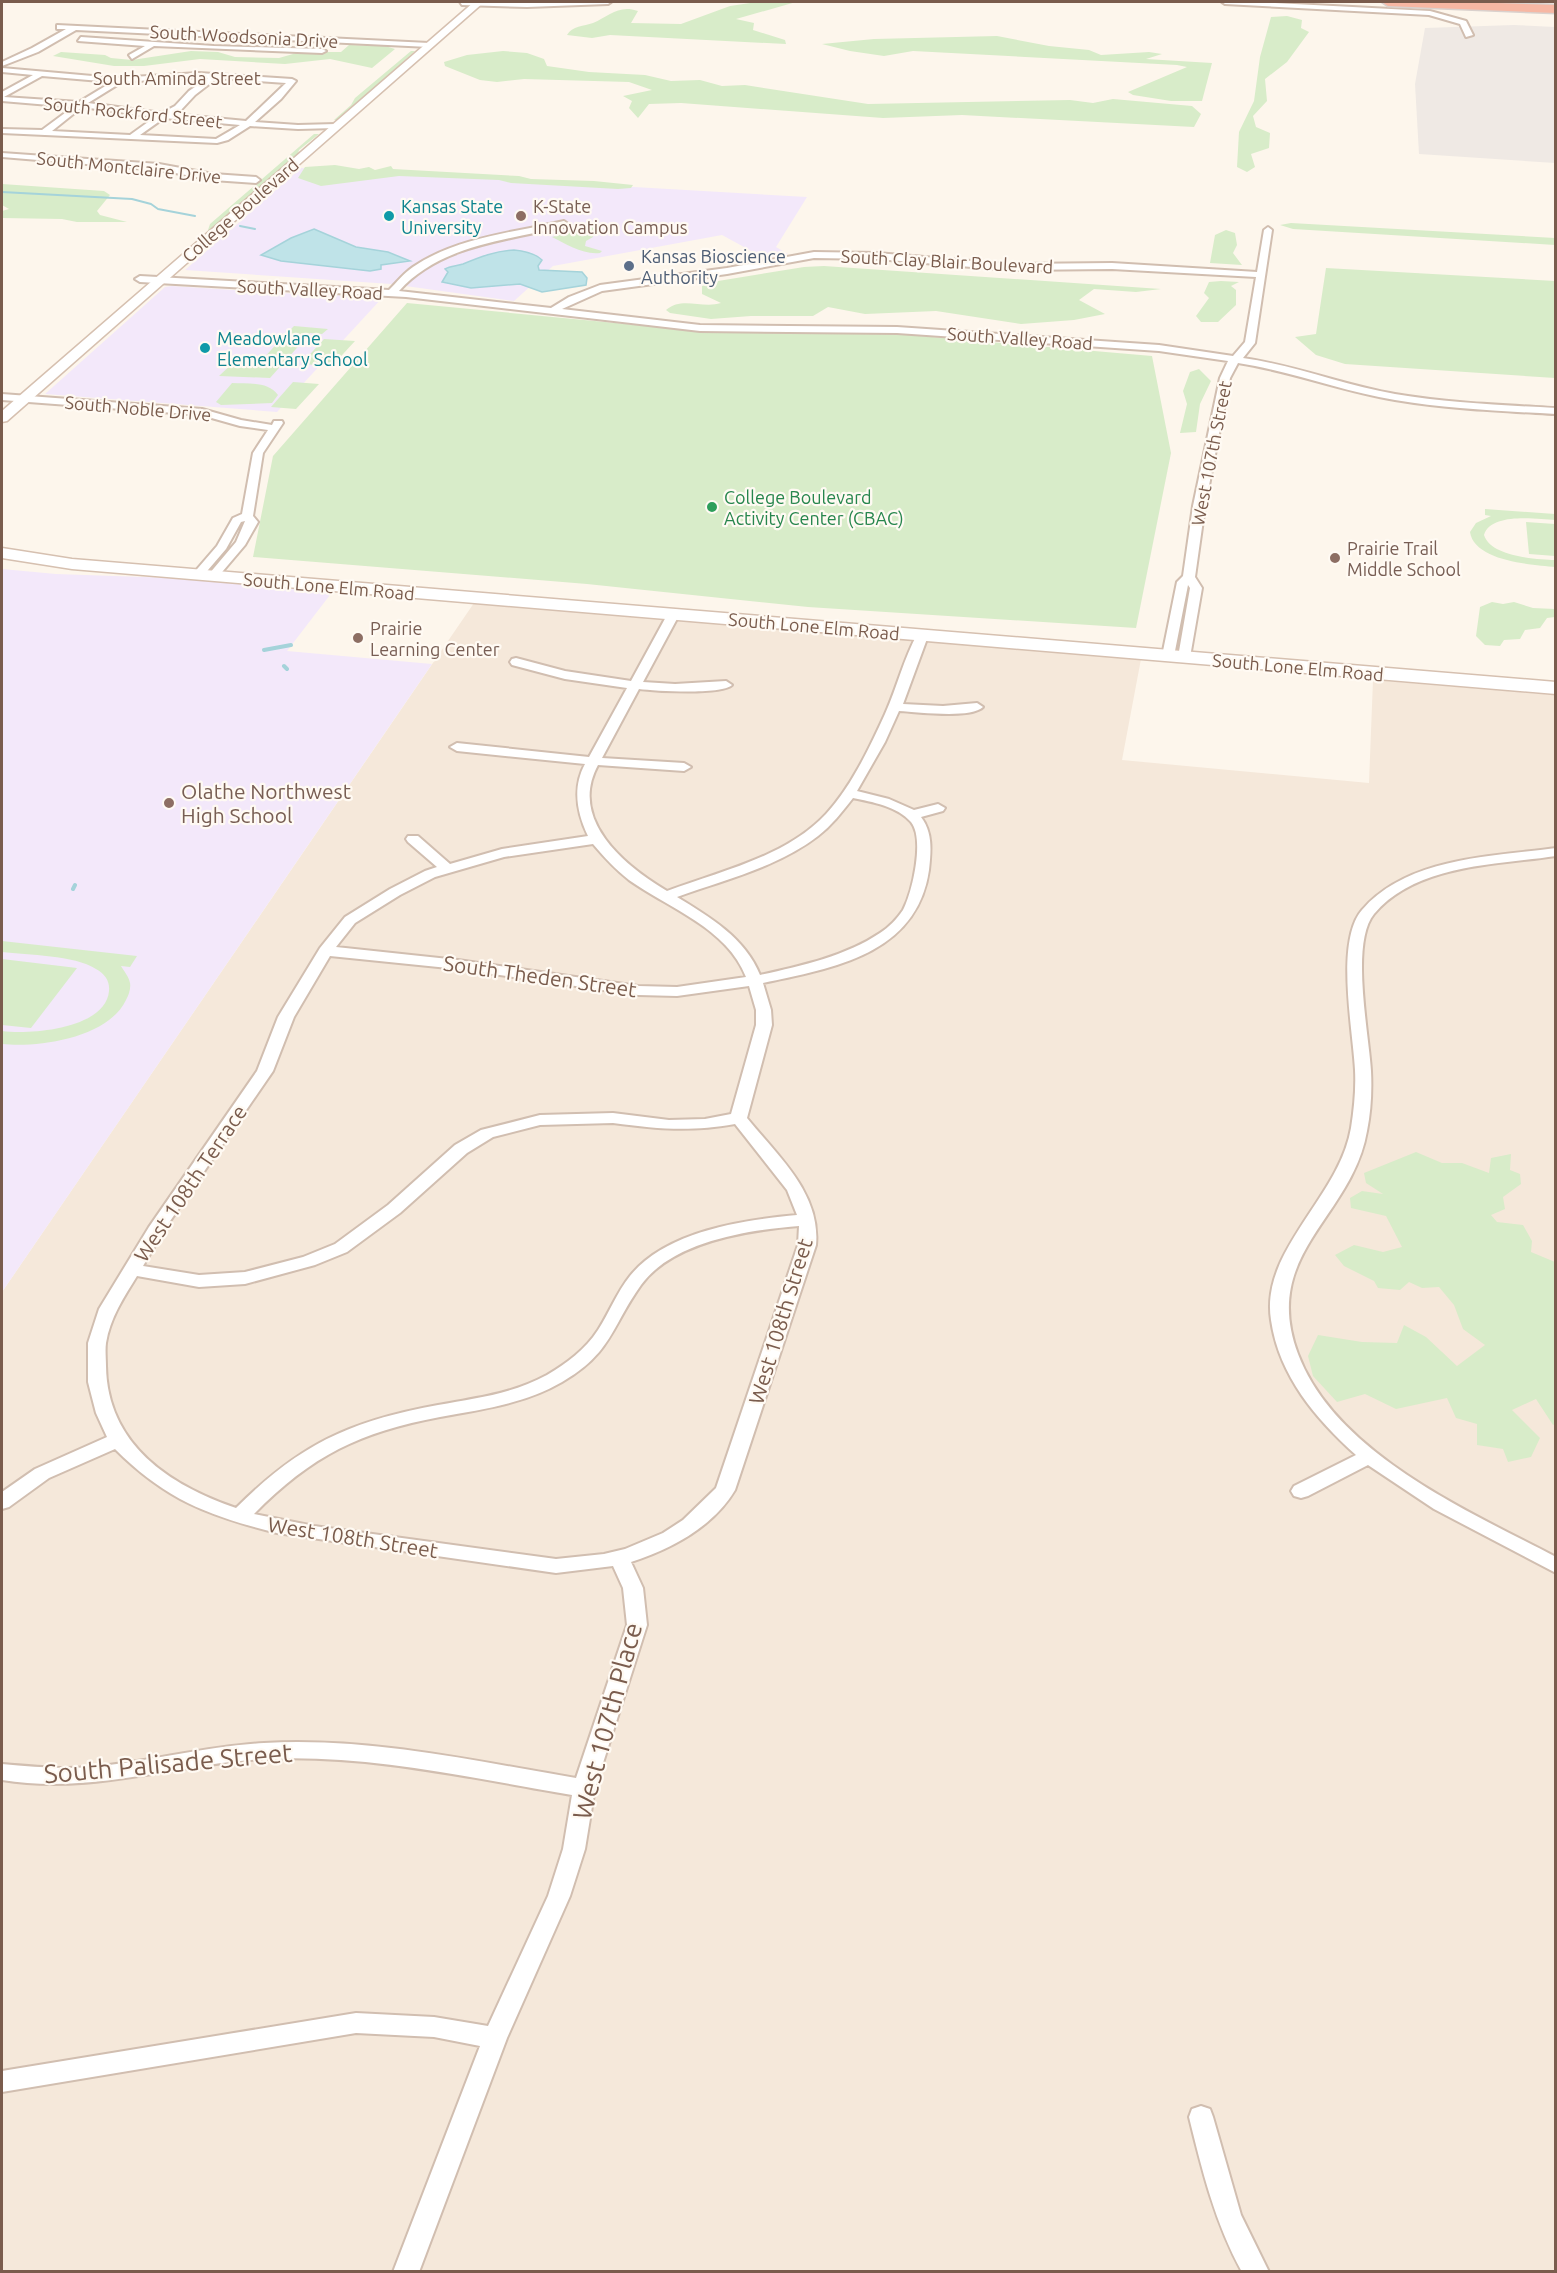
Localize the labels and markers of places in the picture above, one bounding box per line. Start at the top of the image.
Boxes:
place label: Kansas State University [401,196,503,237]
place label: K-State Innovation Campus [533,196,688,237]
marker: Kansas State University [382,209,396,223]
marker: K-State Innovation Campus [514,209,528,223]
place label: Kansas Bioscience Authority [641,246,786,287]
marker: Kansas Bioscience Authority [622,259,636,273]
place label: Meadowlane Elementary School [217,328,368,369]
marker: Meadowlane Elementary School [198,341,212,355]
place label: College Boulevard Activity Center (CBAC) [724,487,904,529]
marker: College Boulevard Activity Center (CBAC) [705,500,719,514]
place label: Prairie Trail Middle School [1347,538,1461,579]
marker: Prairie Trail Middle School [1328,551,1342,565]
place label: Prairie Learning Center [370,618,500,659]
marker: Prairie Learning Center [351,631,365,645]
place label: Olathe Northwest High School [181,779,351,827]
marker: Olathe Northwest High School [162,796,176,810]

